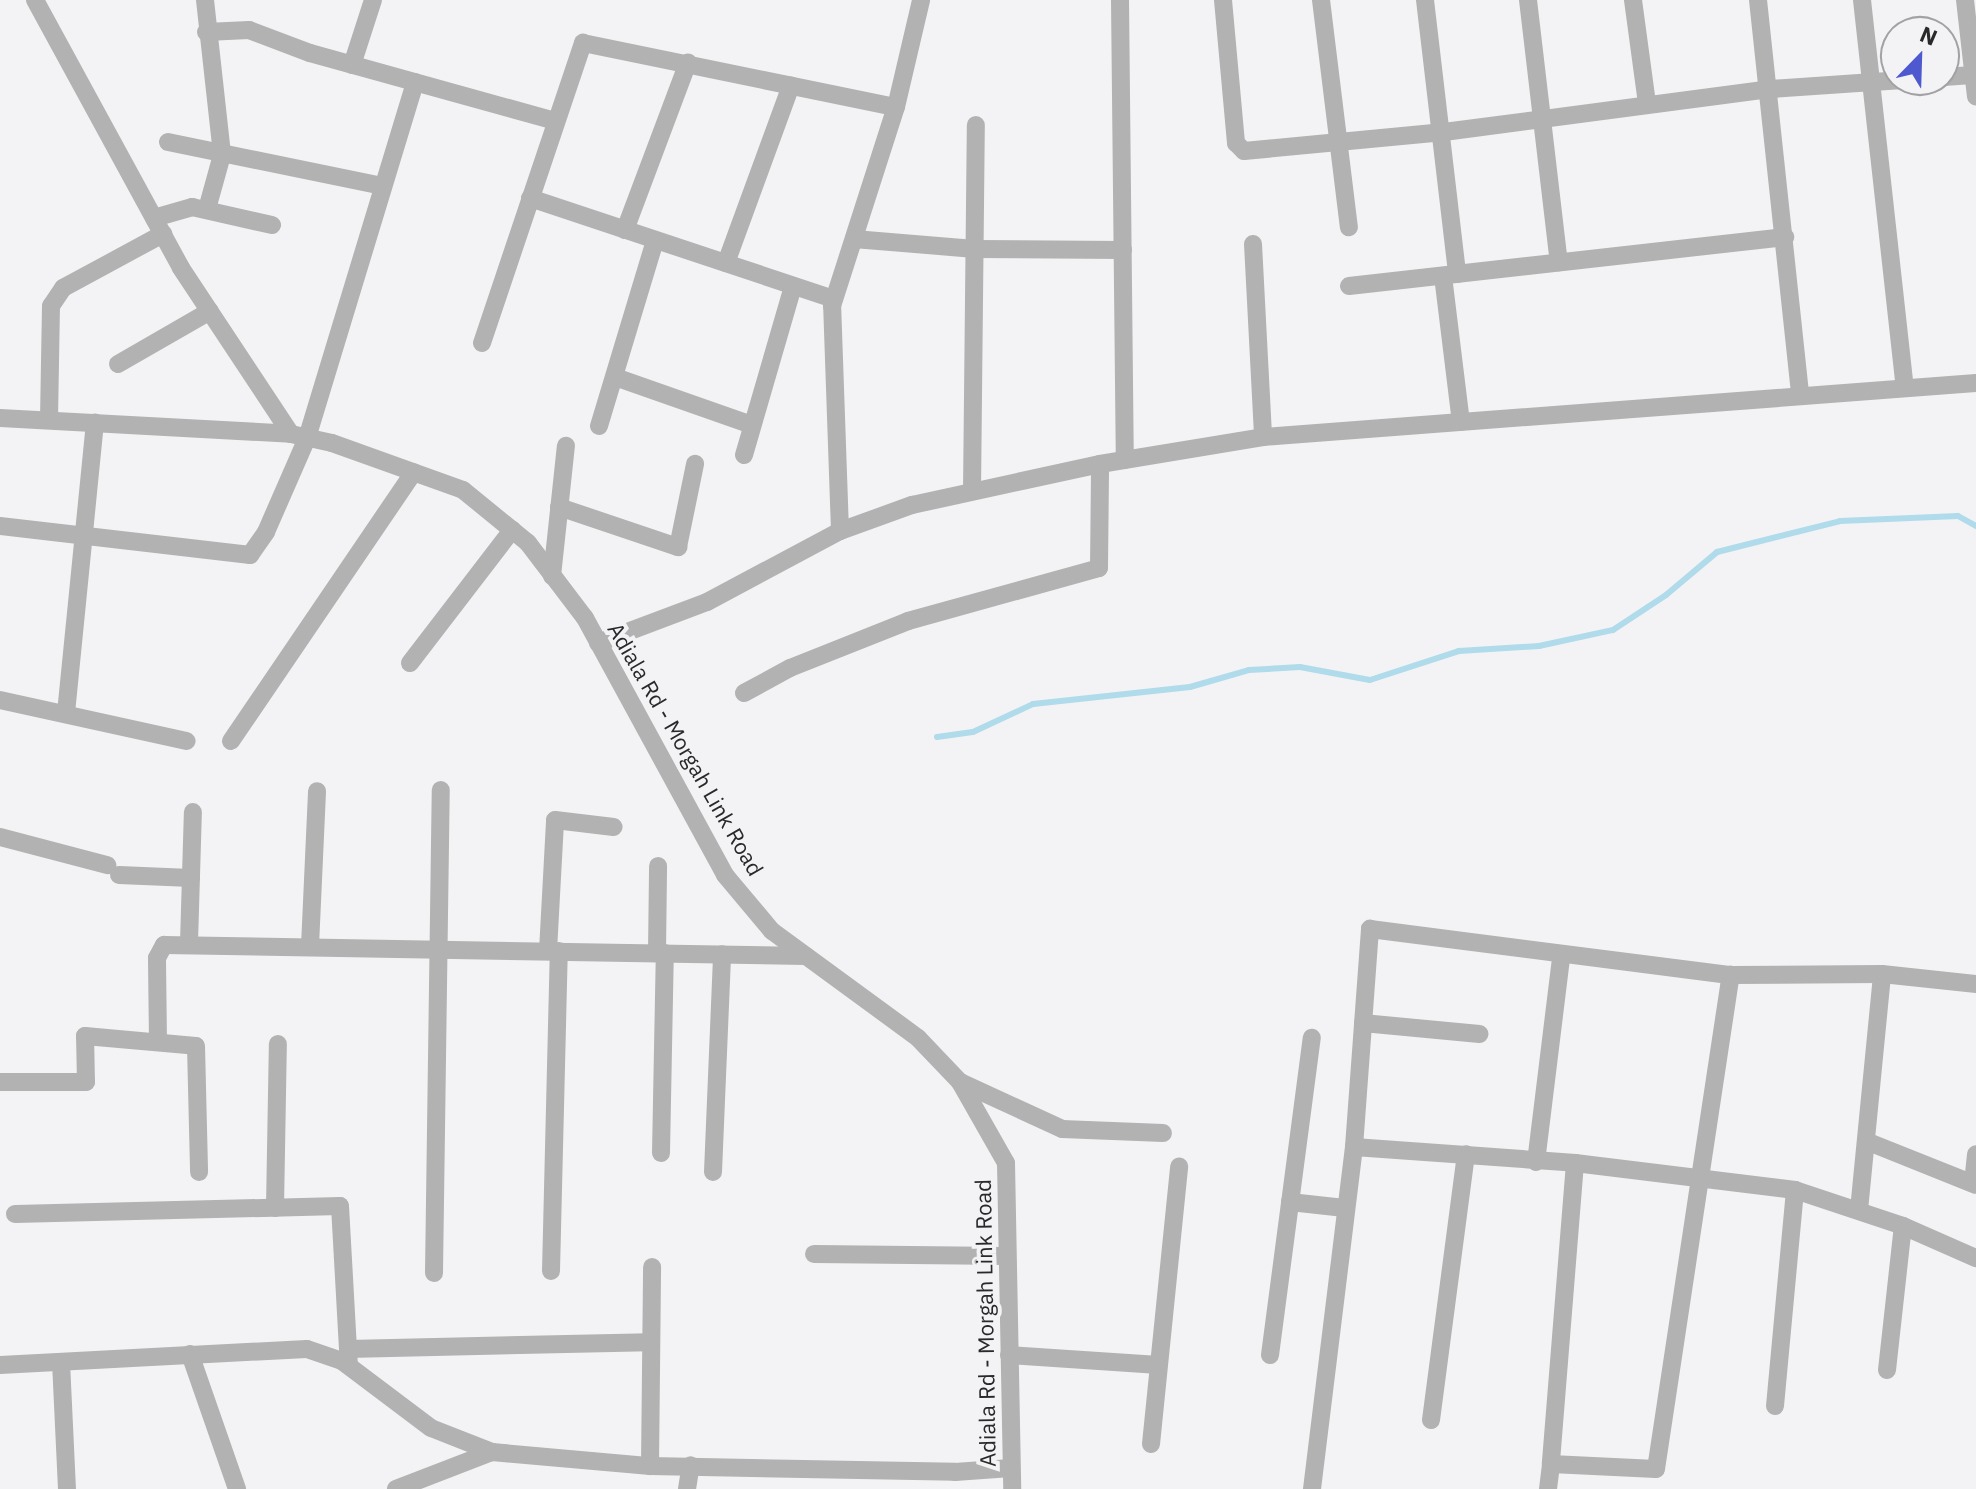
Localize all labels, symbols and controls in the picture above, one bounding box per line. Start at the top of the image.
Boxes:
north arrow [1880,16,1960,96]
text: N [1916,19,1942,52]
street label: Adiala Rd - Morgah Link Road [603,618,769,880]
street label: Adiala Rd - Morgah Link Road [969,1179,1001,1467]

